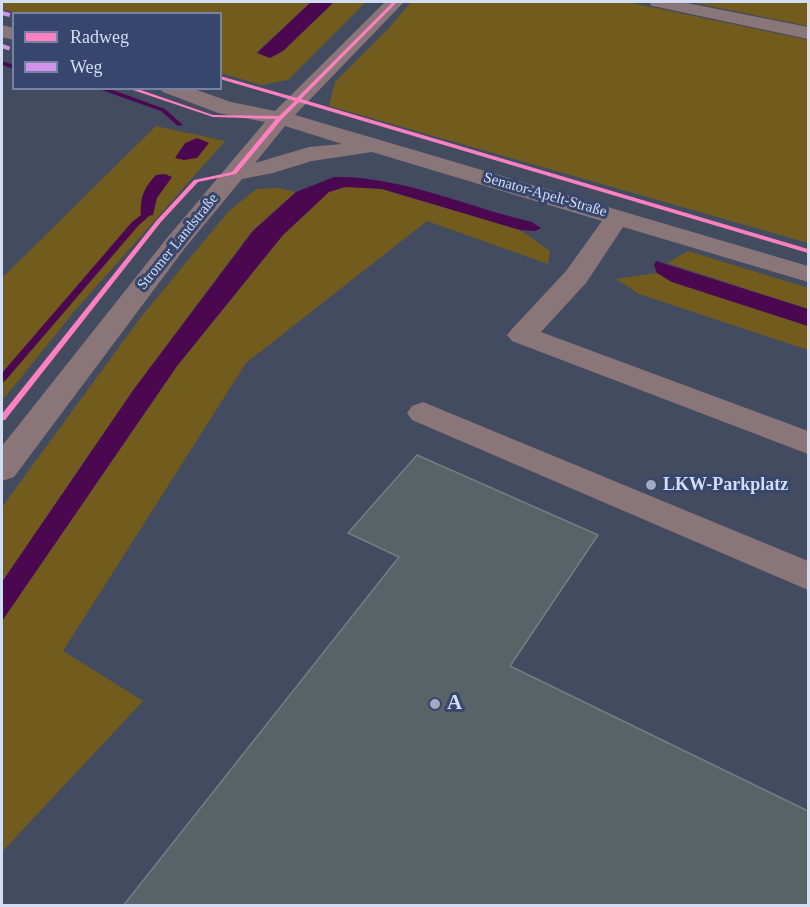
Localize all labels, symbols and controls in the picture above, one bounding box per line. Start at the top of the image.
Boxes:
legend [12,12,222,90]
text: Radweg [70,27,129,47]
text: Weg [70,57,103,77]
street label: Senator-Apelt-Straße [481,169,609,221]
street label: Stromer Landstraße [134,190,222,294]
place label: LKW-Parkplatz [663,474,788,496]
marker: LKW-Parkplatz [644,478,658,492]
place label: A [447,691,462,717]
marker: A [428,697,442,711]

